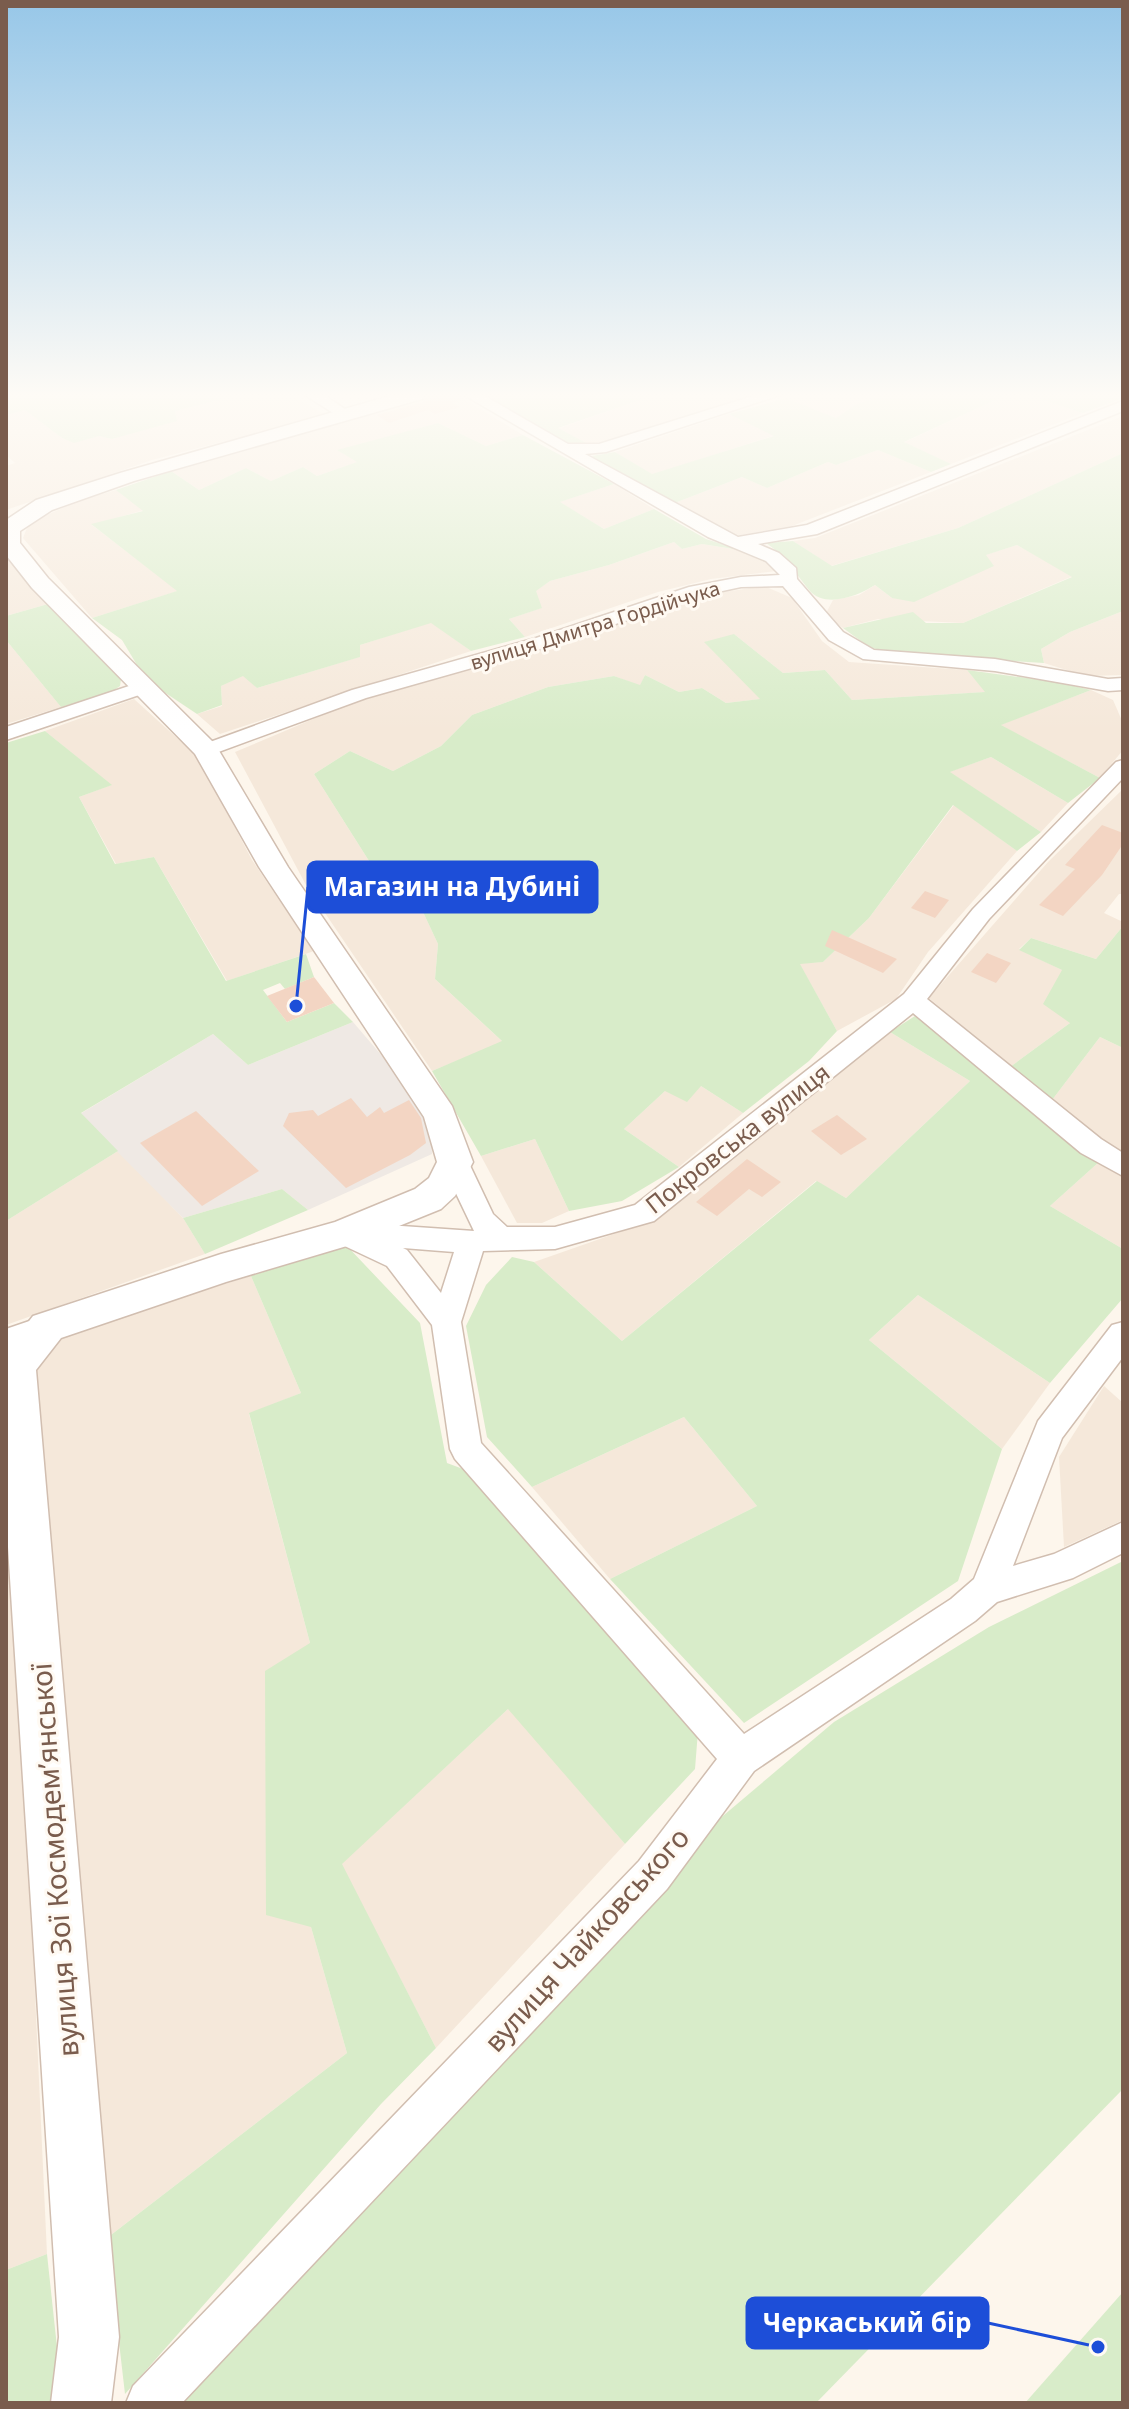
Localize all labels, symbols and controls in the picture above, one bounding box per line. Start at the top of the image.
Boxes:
street label: вулиця Дмитра Гордійчука [467,574,723,676]
callout: Магазин на Дубині [308,862,597,912]
text: Магазин на Дубині [324,868,580,904]
street label: Покровська вулиця [638,1056,836,1220]
street label: вулиця Зої Космодемʼянської [21,1662,87,2058]
street label: вулиця Чайковського [475,1819,697,2059]
callout: Черкаський бір [747,2298,988,2348]
text: Черкаський бір [763,2304,971,2340]

